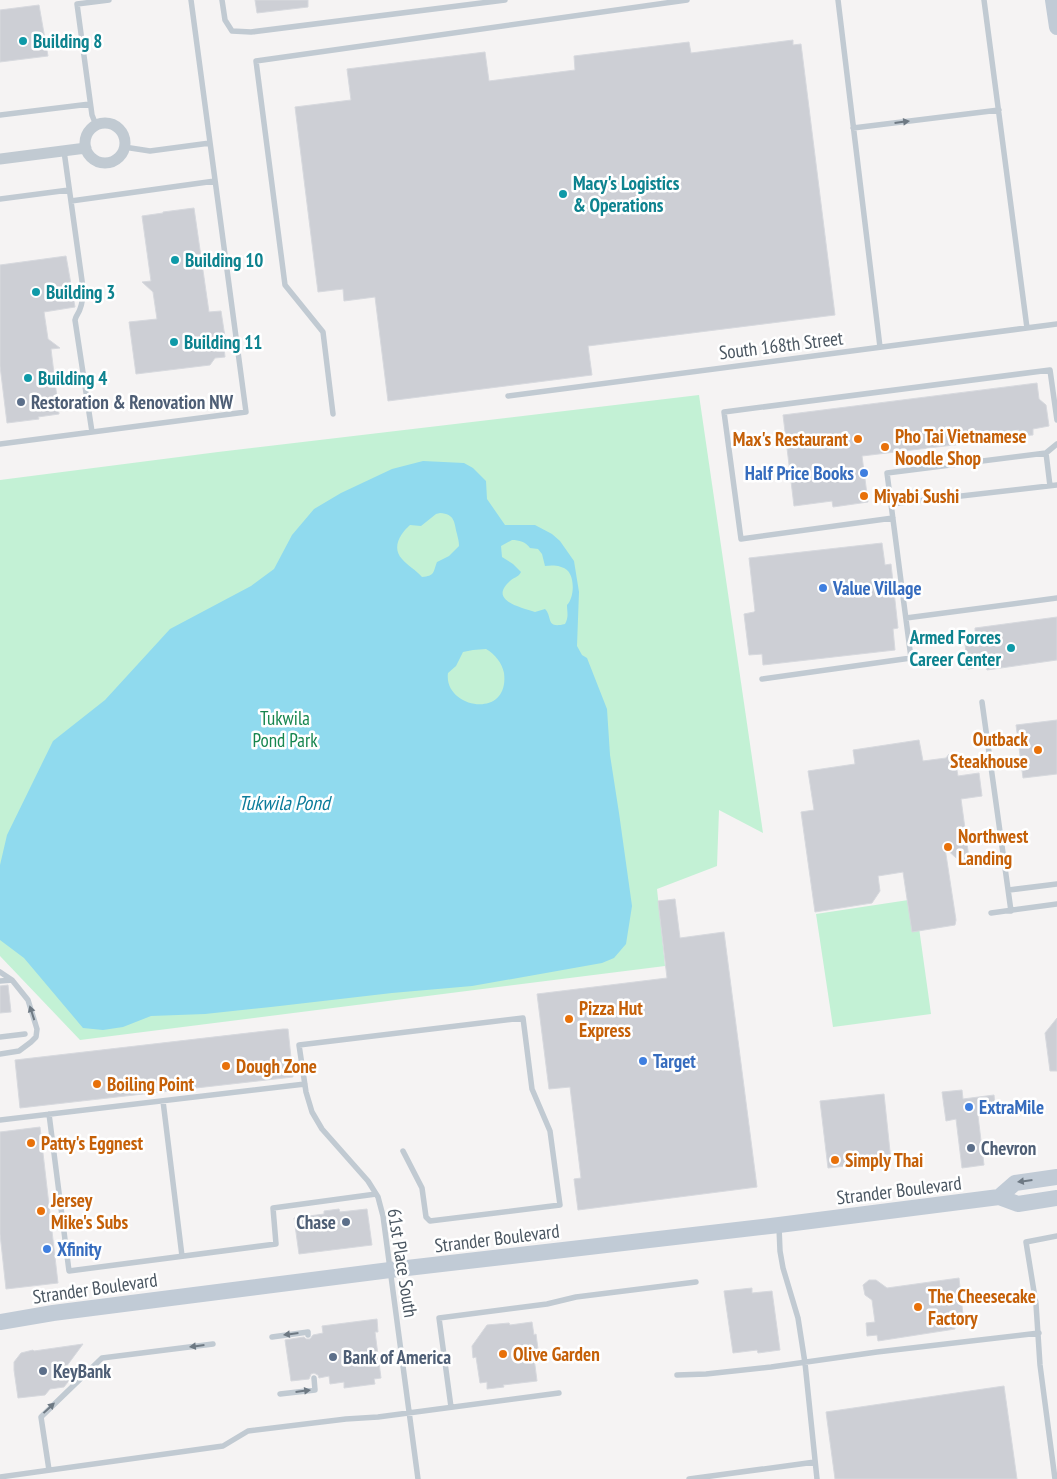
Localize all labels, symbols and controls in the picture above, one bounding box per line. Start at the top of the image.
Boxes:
place label: Building 8 [33,29,102,53]
marker: Building 8 [17,35,29,47]
one-way arrow [894,118,910,126]
place label: Macy's Logistics & Operations [573,171,680,217]
marker: Macy's Logistics & Operations [557,188,569,200]
place label: Building 10 [185,248,263,272]
marker: Building 10 [169,254,181,266]
place label: Building 3 [46,280,115,304]
marker: Building 3 [30,286,42,298]
street label: South 168th Street [718,325,845,365]
place label: Building 11 [184,330,262,354]
marker: Building 11 [168,336,180,348]
place label: Building 4 [38,366,107,390]
marker: Building 4 [22,372,34,384]
place label: Restoration & Renovation NW [31,390,233,414]
marker: Restoration & Renovation NW [15,396,27,408]
place label: Pho Tai Vietnamese Noodle Shop [895,424,1027,470]
place label: Max's Restaurant [733,427,848,451]
marker: Max's Restaurant [852,433,864,445]
marker: Pho Tai Vietnamese Noodle Shop [879,441,891,453]
place label: Half Price Books [745,461,854,485]
marker: Half Price Books [858,467,870,479]
place label: Miyabi Sushi [874,484,959,508]
marker: Miyabi Sushi [858,490,870,502]
place label: Value Village [832,576,922,600]
marker: Value Village [817,582,829,594]
place label: Armed Forces Career Center [909,625,1001,671]
marker: Armed Forces Career Center [1005,642,1017,654]
park label: Tukwila Pond Park [252,706,318,752]
place label: Outback Steakhouse [950,727,1028,773]
marker: Outback Steakhouse [1032,744,1044,756]
water label: Tukwila Pond [238,790,332,816]
place label: Northwest Landing [958,824,1029,870]
marker: Northwest Landing [942,841,954,853]
place label: Pizza Hut Express [579,996,643,1042]
one-way arrow [28,1005,36,1020]
marker: Pizza Hut Express [563,1013,575,1025]
place label: Target [653,1049,696,1073]
place label: Dough Zone [236,1054,317,1078]
marker: Target [637,1055,649,1067]
marker: Dough Zone [220,1060,232,1072]
place label: Boiling Point [107,1072,195,1096]
marker: Boiling Point [91,1078,103,1090]
place label: ExtraMile [979,1095,1044,1119]
marker: ExtraMile [963,1101,975,1113]
place label: Patty's Eggnest [41,1131,143,1155]
place label: Chevron [981,1136,1036,1160]
marker: Patty's Eggnest [25,1137,37,1149]
marker: Chevron [965,1142,977,1154]
place label: Simply Thai [845,1148,923,1172]
marker: Simply Thai [829,1154,841,1166]
street label: Strander Boulevard [835,1170,963,1210]
one-way arrow [1017,1177,1033,1185]
place label: Jersey Mike's Subs [50,1188,129,1234]
marker: Jersey Mike's Subs [35,1205,47,1217]
street label: 61st Place South [383,1207,423,1319]
place label: Chase [296,1210,336,1234]
marker: Chase [340,1216,352,1228]
street label: Strander Boulevard [433,1218,561,1258]
place label: Xfinity [57,1237,102,1261]
marker: Xfinity [41,1243,53,1255]
street label: Strander Boulevard [31,1267,159,1309]
place label: The Cheesecake Factory [928,1284,1036,1330]
marker: The Cheesecake Factory [912,1301,924,1313]
one-way arrow [283,1330,299,1338]
one-way arrow [188,1342,204,1350]
place label: Olive Garden [513,1342,600,1366]
place label: Bank of America [343,1345,451,1369]
marker: Olive Garden [497,1348,509,1360]
marker: Bank of America [327,1351,339,1363]
place label: KeyBank [53,1359,111,1383]
marker: KeyBank [37,1365,49,1377]
one-way arrow [296,1387,312,1395]
one-way arrow [43,1402,55,1414]

